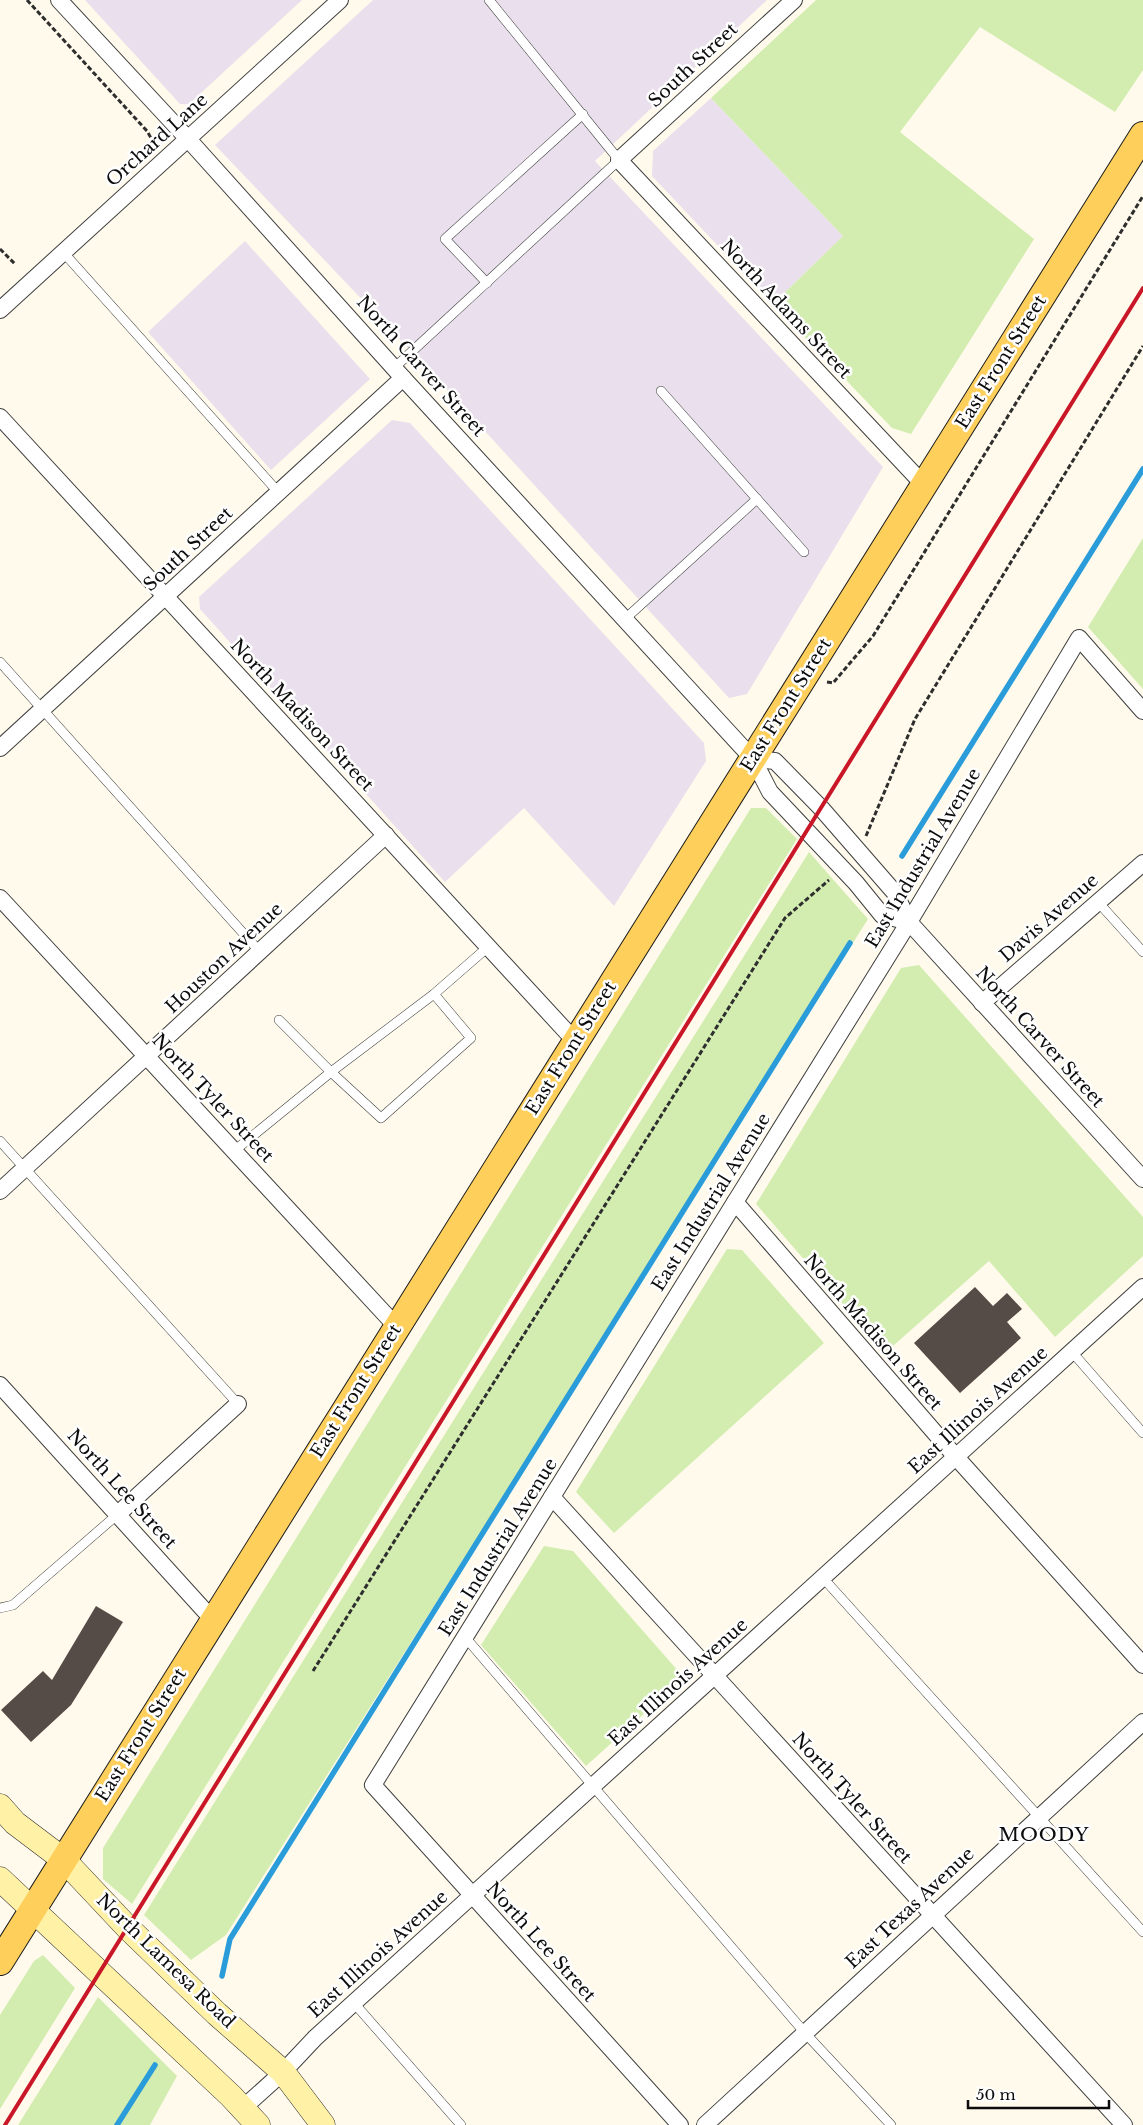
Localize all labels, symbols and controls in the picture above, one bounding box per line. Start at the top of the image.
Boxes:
street label: South Street [644,18,742,112]
street label: Orchard Lane [102,89,212,191]
street label: North Adams Street [716,235,856,383]
street label: North Carver Street [352,291,490,441]
street label: East Front Street [951,291,1051,433]
street label: South Street [139,502,237,596]
street label: North Madison Street [226,634,378,796]
street label: East Front Street [736,634,836,776]
street label: East Industrial Avenue [861,764,985,952]
street label: Davis Avenue [995,869,1103,967]
street label: Houston Avenue [161,898,287,1018]
street label: North Carver Street [971,962,1109,1112]
street label: East Front Street [521,977,621,1119]
street label: North Tyler Street [148,1029,278,1167]
street label: East Industrial Avenue [647,1109,775,1295]
street label: North Madison Street [799,1249,947,1415]
street label: East Front Street [306,1320,406,1462]
street label: East Illinois Avenue [904,1342,1052,1478]
street label: North Lee Street [62,1425,182,1554]
street label: East Industrial Avenue [434,1454,562,1640]
street label: East Illinois Avenue [604,1614,752,1750]
street label: East Front Street [91,1664,191,1806]
street label: North Tyler Street [788,1728,917,1868]
district label: MOODY [998,1823,1090,1846]
street label: East Texas Avenue [841,1843,979,1973]
street label: North Lee Street [481,1878,601,2007]
street label: East Illinois Avenue [304,1886,452,2022]
street label: North Lamesa Road [92,1889,240,2033]
scale bar [968,2078,1109,2110]
text: 50 m [976,2085,1016,2104]

